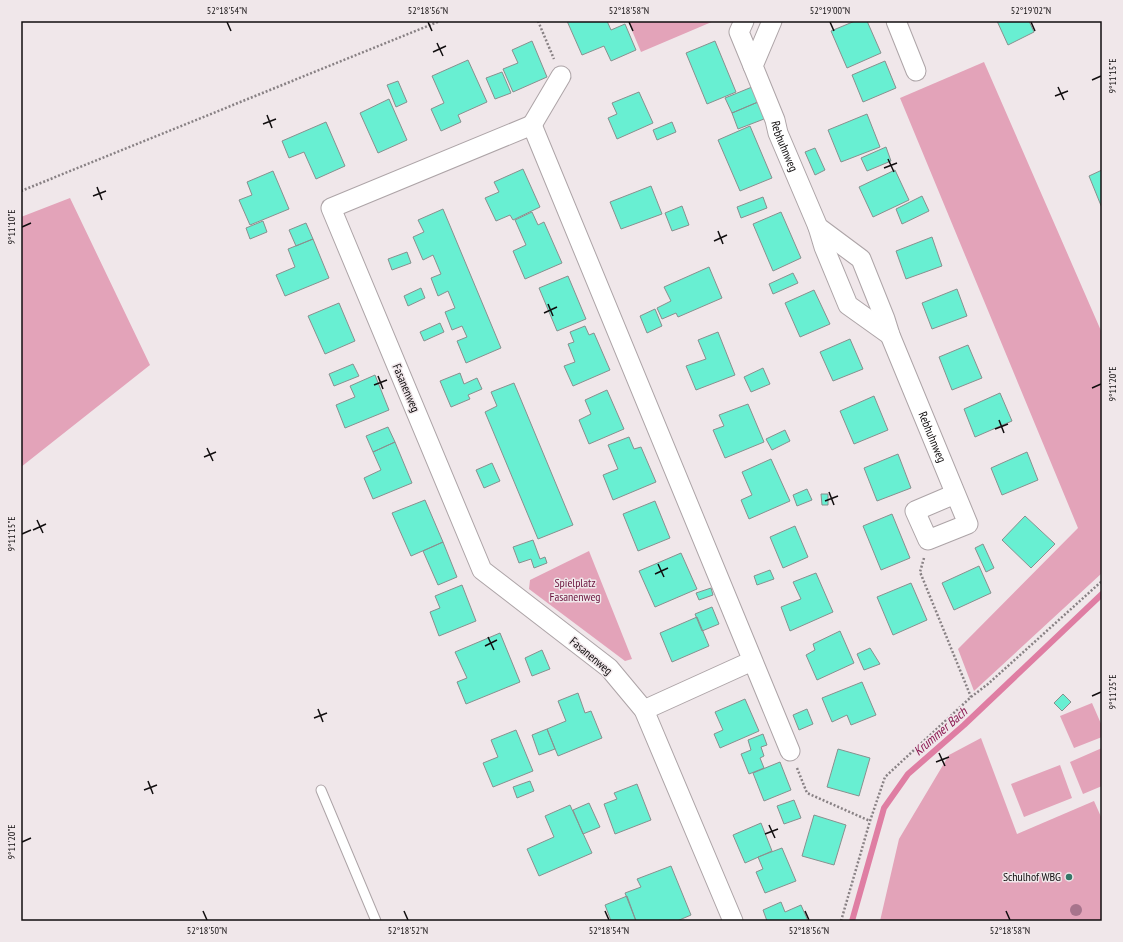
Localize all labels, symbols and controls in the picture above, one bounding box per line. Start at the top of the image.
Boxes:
text: 52°18'54"N [207,4,247,17]
text: 52°18'56"N [408,4,448,17]
text: 52°18'58"N [609,4,649,17]
text: 52°19'00"N [810,4,850,17]
text: 52°19'02"N [1011,4,1051,17]
text: 9°11'15"E [1106,59,1119,93]
street label: Rebhuhnweg [768,119,802,174]
text: 9°11'10"E [5,210,18,244]
street label: Fasanenweg [390,361,423,414]
text: 9°11'20"E [1106,367,1119,401]
street label: Rebhuhnweg [915,409,950,464]
text: 9°11'15"E [5,517,18,551]
park label: Spielplatz Fasanenweg [549,575,601,604]
street label: Fasanenweg [567,633,616,678]
text: 9°11'25"E [1106,675,1119,709]
water label: Krummer Bach [910,703,972,759]
text: 9°11'20"E [5,825,18,859]
place label: Schulhof WBG [1003,869,1061,884]
marker: Schulhof WBG [1064,872,1074,882]
text: 52°18'50"N [187,924,227,937]
text: 52°18'52"N [388,924,428,937]
text: 52°18'54"N [589,924,629,937]
text: 52°18'56"N [789,924,829,937]
text: 52°18'58"N [990,924,1030,937]

